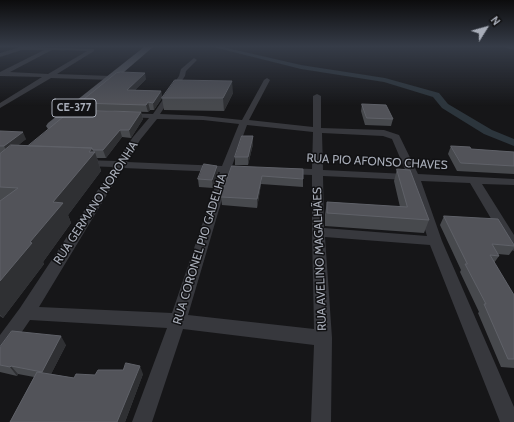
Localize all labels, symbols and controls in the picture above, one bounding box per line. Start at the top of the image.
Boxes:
north arrow [466,8,506,48]
text: N [488,13,504,28]
road number: CE-377 [52,99,96,117]
street label: RUA GERMANO NORONHA [51,139,141,267]
street label: RUA PIO AFONSO CHAVES [306,151,448,173]
street label: RUA CORONEL PIO GADELHA [170,172,230,326]
street label: RUA AVELINO MAGALHÃES [310,187,330,331]

